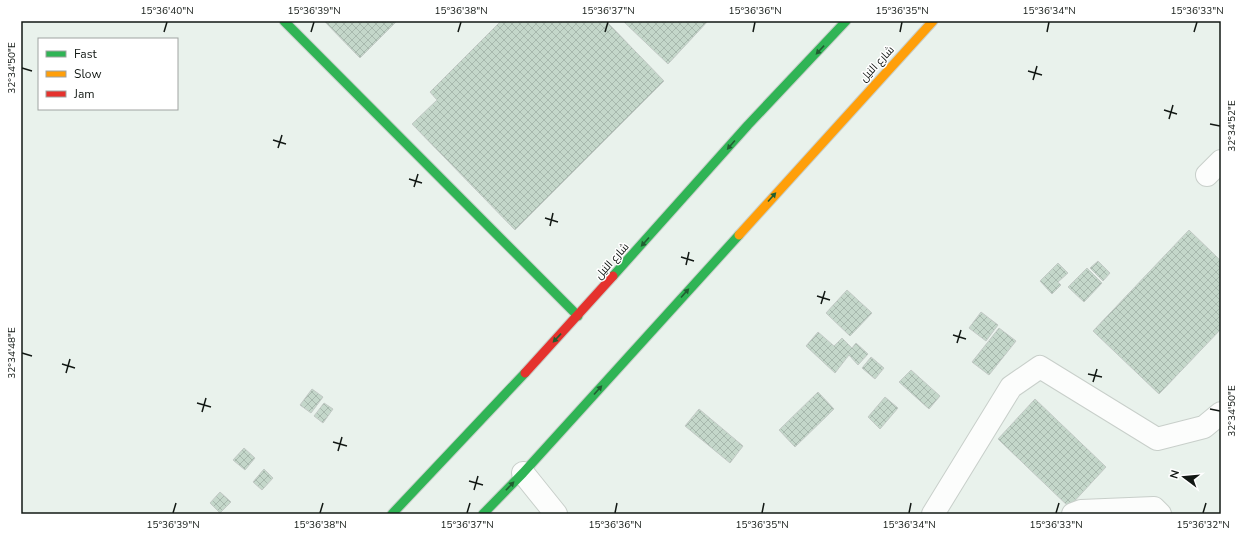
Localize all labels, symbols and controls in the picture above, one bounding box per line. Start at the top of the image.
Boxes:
text: 15°36'40"N [140,4,194,18]
text: 15°36'39"N [287,4,341,18]
text: 15°36'38"N [434,4,488,18]
text: 15°36'37"N [581,4,635,18]
text: 15°36'36"N [728,4,782,18]
text: 15°36'35"N [875,4,929,18]
text: 15°36'34"N [1022,4,1076,18]
text: 15°36'33"N [1170,4,1224,18]
legend [38,38,178,110]
text: 32°34'50"E [5,42,19,94]
street label: شارع النيل [856,43,898,85]
one-way arrow [815,45,824,55]
text: Fast [74,46,97,62]
text: Slow [74,66,102,82]
text: Jam [73,86,95,102]
text: 32°34'52"E [1225,100,1239,152]
one-way arrow [726,140,736,150]
one-way arrow [767,192,777,202]
one-way arrow [641,238,650,247]
street label: شارع النيل [592,240,632,282]
one-way arrow [680,288,690,298]
text: 32°34'48"E [5,327,19,379]
one-way arrow [552,333,562,343]
one-way arrow [593,385,603,395]
text: 32°34'50"E [1225,385,1239,437]
north arrow [1164,457,1204,497]
text: N [1167,468,1183,480]
one-way arrow [506,481,515,491]
text: 15°36'39"N [146,518,200,532]
text: 15°36'38"N [293,518,347,532]
text: 15°36'37"N [440,518,494,532]
text: 15°36'36"N [588,518,642,532]
text: 15°36'35"N [735,518,789,532]
text: 15°36'34"N [882,518,936,532]
text: 15°36'33"N [1029,518,1083,532]
text: 15°36'32"N [1176,518,1230,532]

